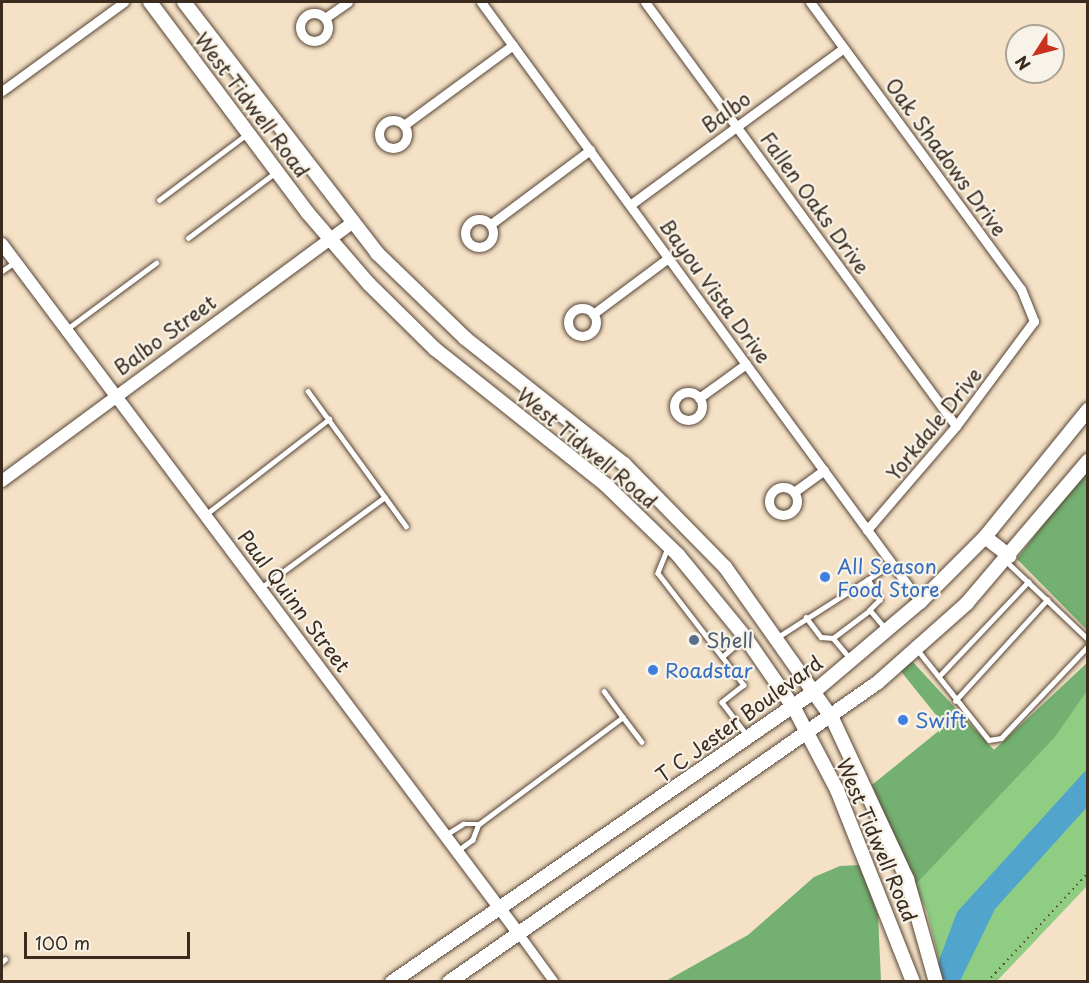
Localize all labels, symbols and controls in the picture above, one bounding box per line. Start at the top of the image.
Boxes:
north arrow [1005,24,1065,84]
street label: West Tidwell Road [189,27,315,183]
text: N [1009,51,1035,76]
street label: Oak Shadows Drive [880,73,1012,241]
street label: Balbo [697,86,755,138]
street label: Fallen Oaks Drive [755,127,875,279]
street label: Bayou Vista Drive [654,213,776,369]
street label: Balbo Street [109,290,221,380]
street label: Yorkdale Drive [881,363,987,485]
street label: West Tidwell Road [512,382,662,514]
street label: Paul Quinn Street [233,526,355,676]
place label: All Season Food Store [837,554,940,601]
marker: All Season Food Store [818,570,832,584]
place label: Shell [706,628,753,652]
marker: Shell [687,633,701,647]
street label: T C Jester Boulevard [650,650,828,788]
place label: Roadstar [665,658,753,682]
marker: Roadstar [646,663,660,677]
place label: Swift [915,708,967,732]
marker: Swift [896,713,910,727]
street label: West Tidwell Road [832,754,922,926]
scale bar [27,920,194,958]
text: 100 m [35,929,90,956]

